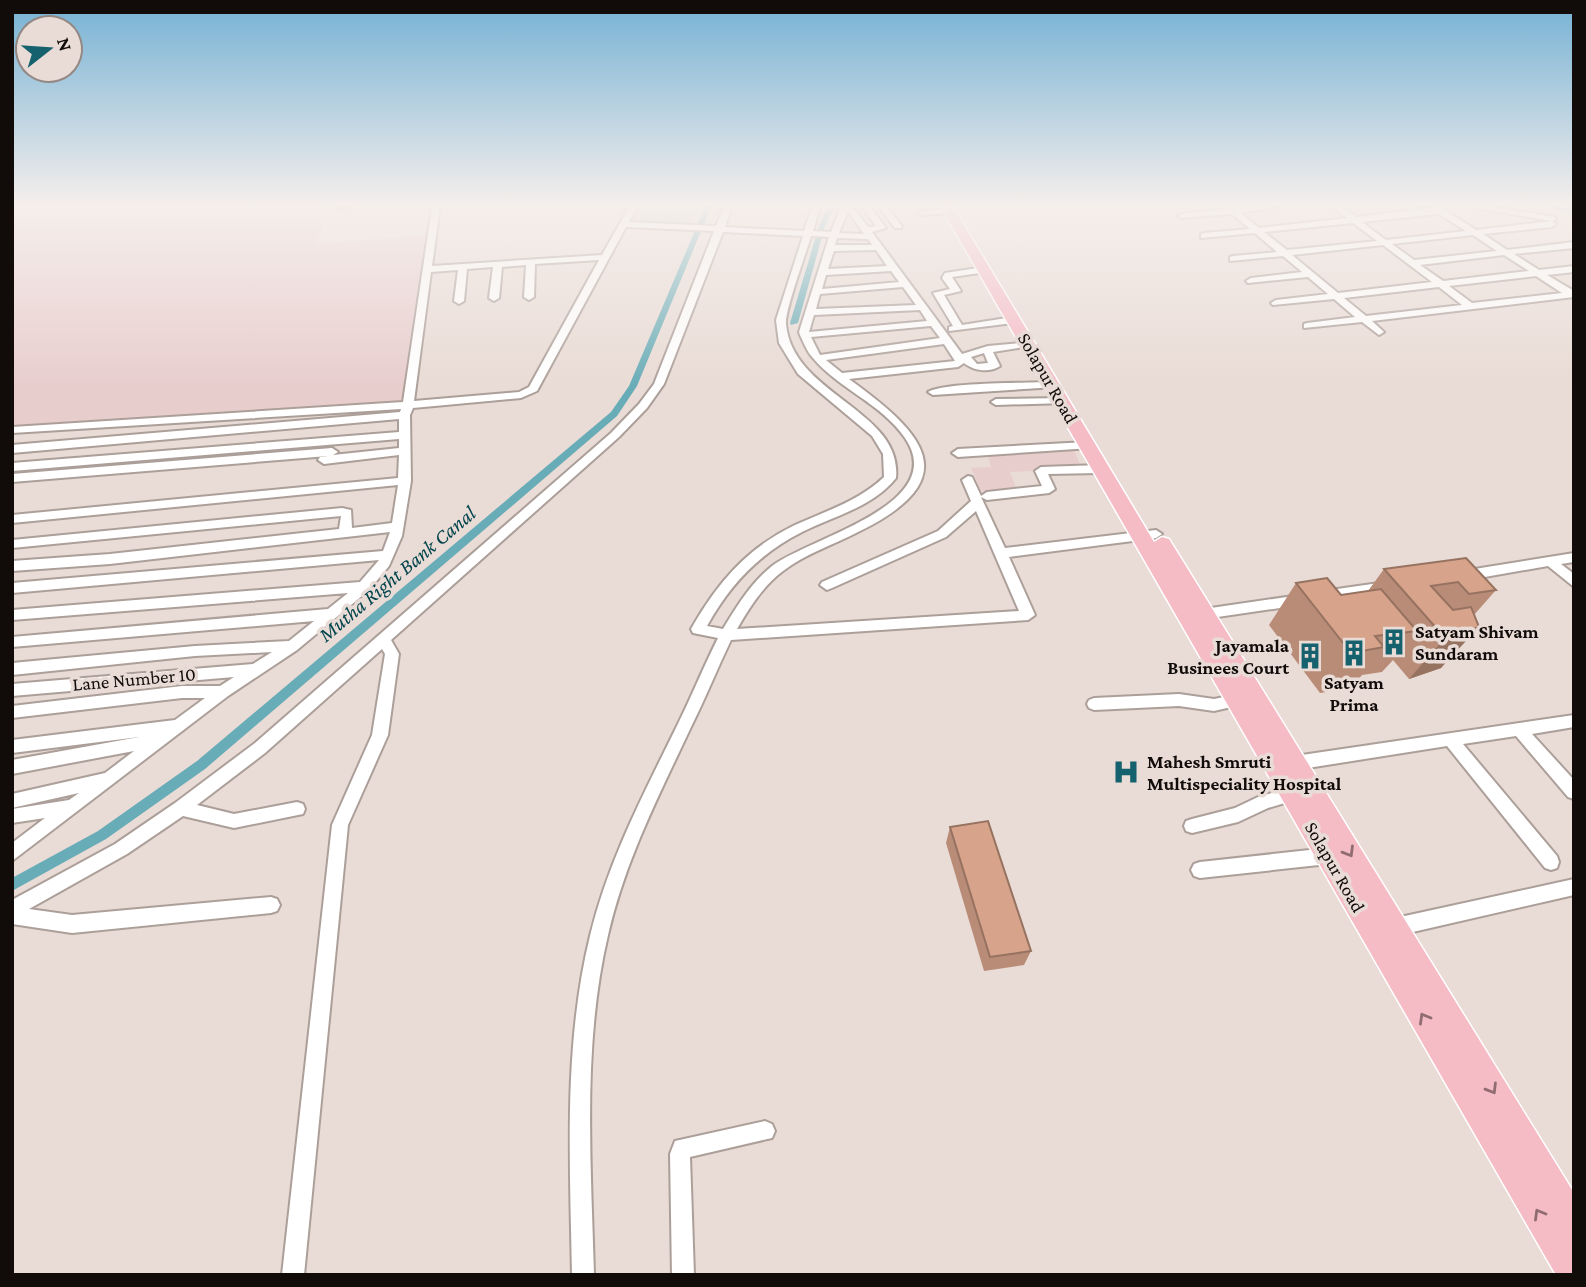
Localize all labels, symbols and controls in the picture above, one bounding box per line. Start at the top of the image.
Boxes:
north arrow [14,14,84,84]
text: N [53,35,77,53]
street label: Solapur Road [1014,329,1082,427]
water label: Mutha Right Bank Canal [313,501,481,647]
place label: Satyam Shivam Sundaram [1415,621,1539,664]
building icon: Satyam Shivam Sundaram [1379,627,1409,657]
place label: Jayamala Businees Court [1167,635,1290,678]
building icon: Satyam Prima [1339,638,1369,668]
building icon: Jayamala Businees Court [1295,641,1325,671]
street label: Lane Number 10 [71,663,197,695]
place label: Satyam Prima [1324,672,1384,715]
place label: Mahesh Smruti Multispeciality Hospital [1147,751,1342,794]
hospital icon: Mahesh Smruti Multispeciality Hospital [1111,757,1141,787]
street label: Solapur Road [1301,818,1369,916]
one-way arrow [1340,845,1353,858]
one-way arrow [1419,1013,1432,1026]
one-way arrow [1483,1081,1496,1094]
one-way arrow [1534,1209,1547,1222]

